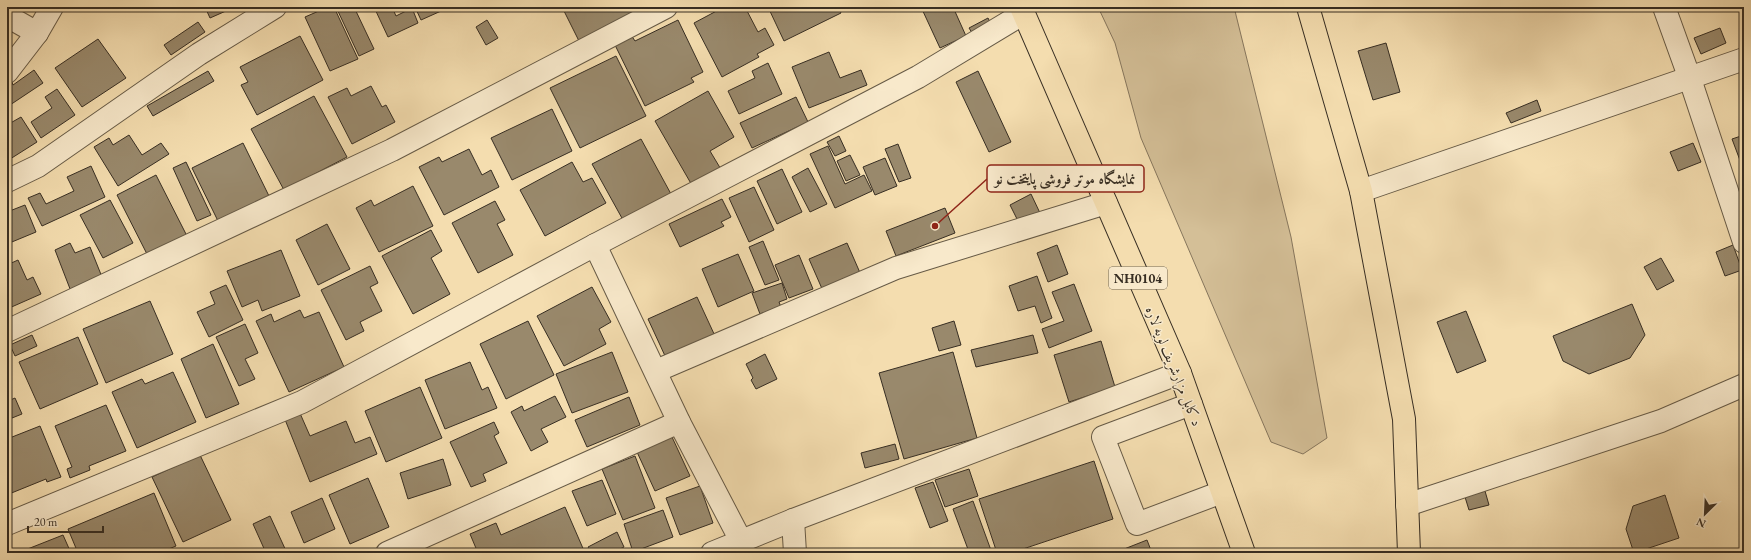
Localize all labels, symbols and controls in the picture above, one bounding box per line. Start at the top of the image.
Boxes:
callout: نمایشگاه موتر فروشی پایتخت نو [987,165,1144,192]
text: نمایشگاه موتر فروشی پایتخت نو [993,169,1135,190]
road number: NH0104 [1109,267,1167,289]
street label: د کابل مزارشریف لویه لاره [1140,303,1206,429]
north arrow [1685,494,1725,534]
scale bar [28,508,103,534]
text: 20 m [34,514,58,530]
text: N [1694,515,1708,531]

